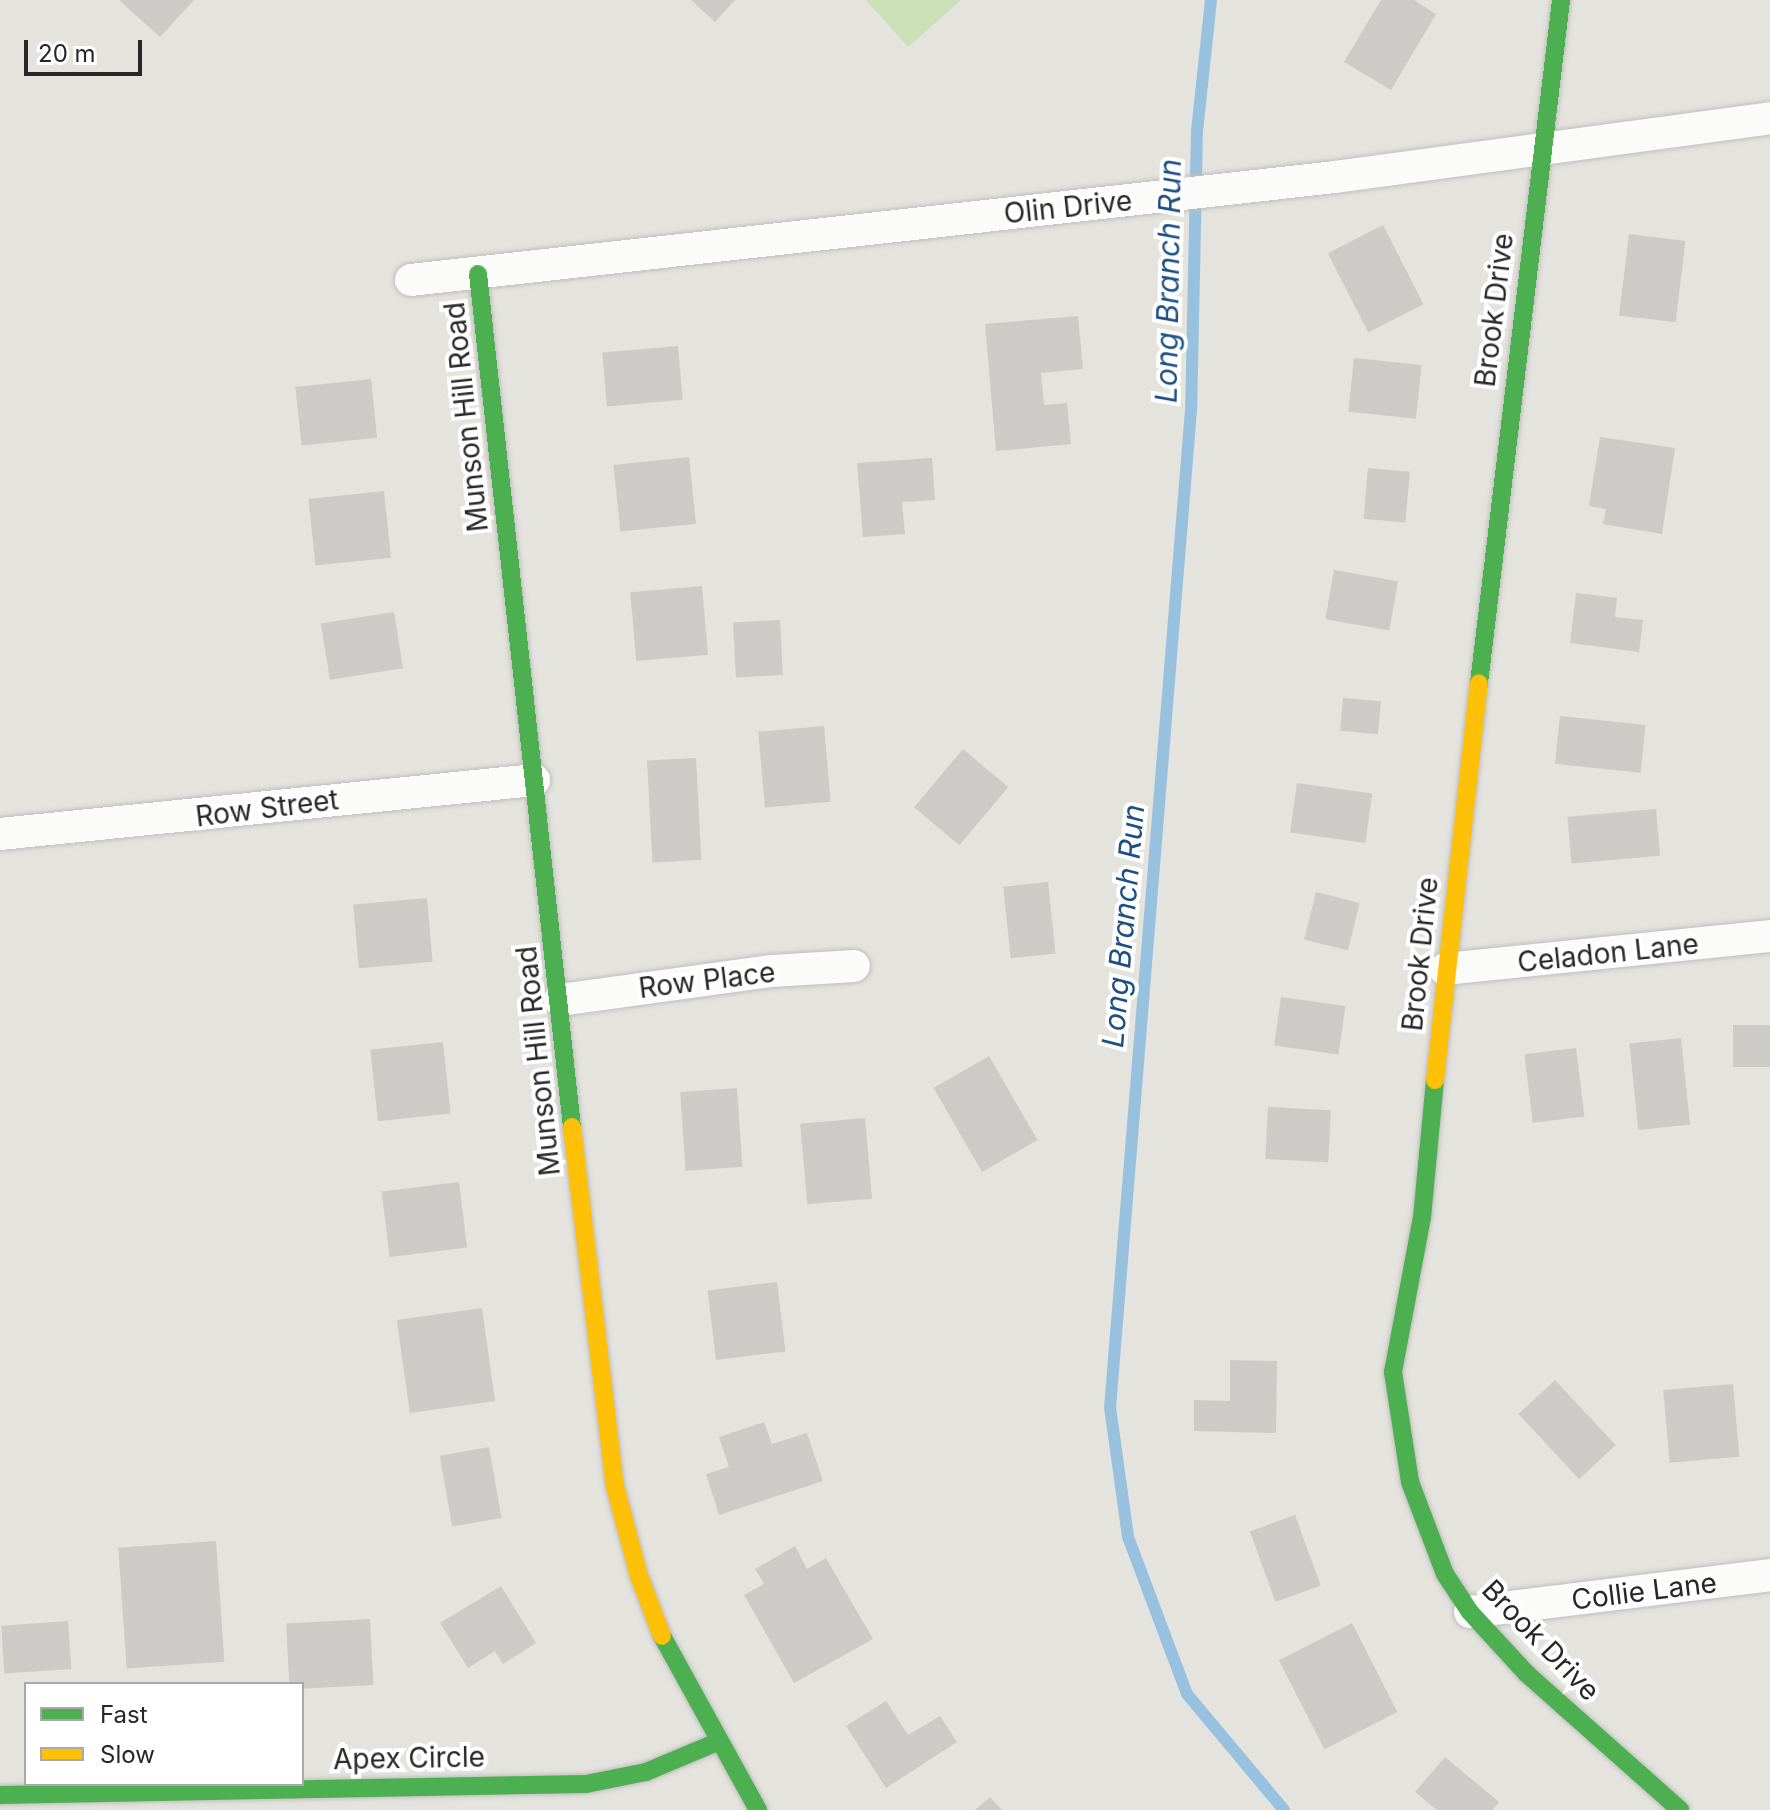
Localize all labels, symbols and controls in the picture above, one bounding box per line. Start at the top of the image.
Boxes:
scale bar [28,24,146,74]
text: 20 m [38,39,96,68]
water label: Long Branch Run [1148,159,1188,403]
street label: Olin Drive [1002,184,1134,230]
street label: Brook Drive [1468,231,1520,389]
street label: Munson Hill Road [437,300,495,534]
street label: Row Street [194,783,340,833]
water label: Long Branch Run [1094,803,1152,1049]
street label: Brook Drive [1395,875,1445,1033]
street label: Celadon Lane [1516,927,1700,979]
street label: Munson Hill Road [509,944,567,1178]
street label: Row Place [637,955,777,1005]
street label: Collie Lane [1569,1565,1719,1617]
street label: Brook Drive [1475,1573,1607,1707]
legend [24,1682,304,1786]
text: Fast [100,1700,148,1729]
text: Slow [100,1740,155,1769]
street label: Apex Circle [333,1740,485,1776]

